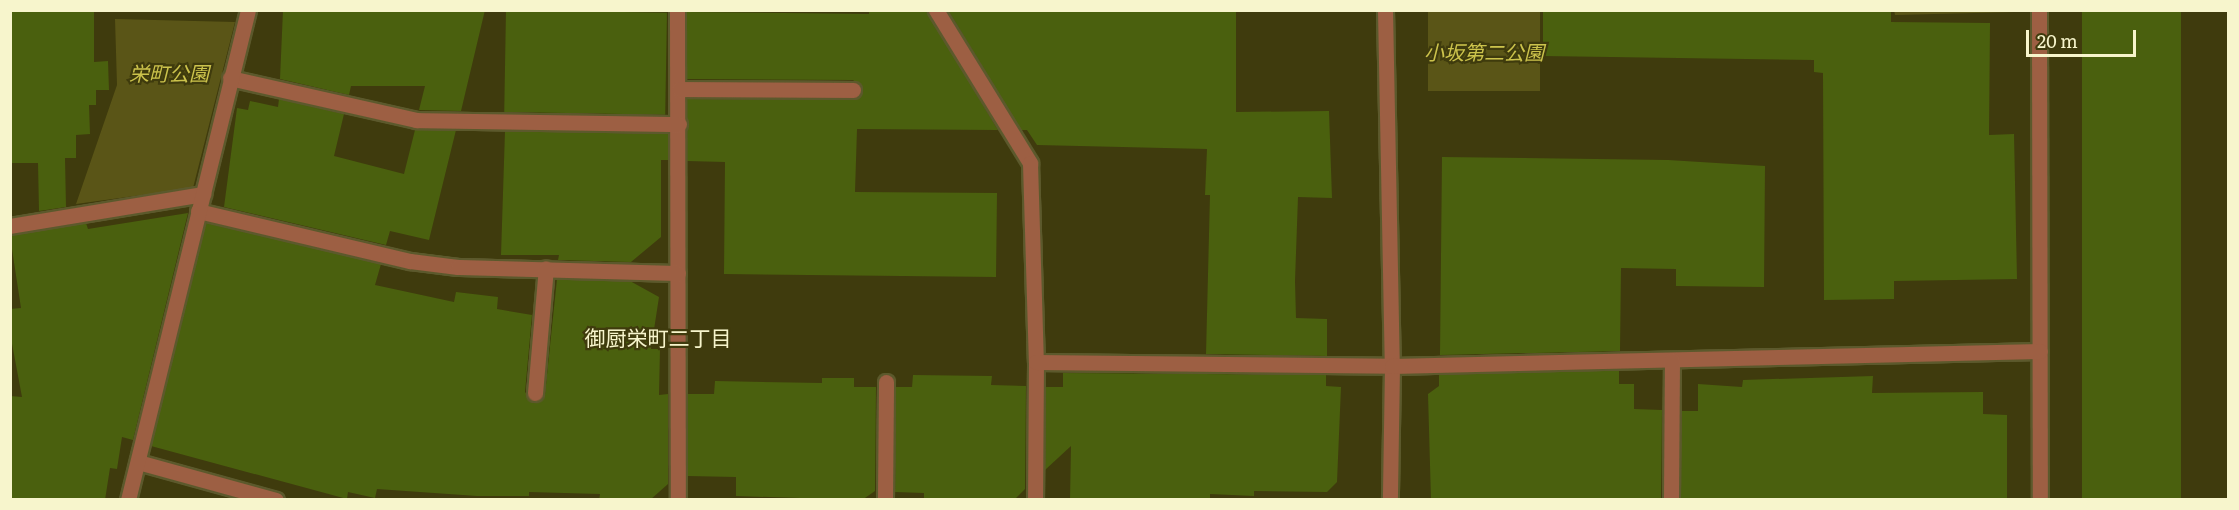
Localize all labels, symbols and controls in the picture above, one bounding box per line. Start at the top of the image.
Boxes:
scale bar [2029,18,2138,56]
text: 20 m [2037,27,2078,54]
park label: 小坂第二公園 [1424,39,1544,63]
park label: 栄町公園 [129,60,209,84]
district label: 御厨栄町二丁目 [585,324,731,350]

